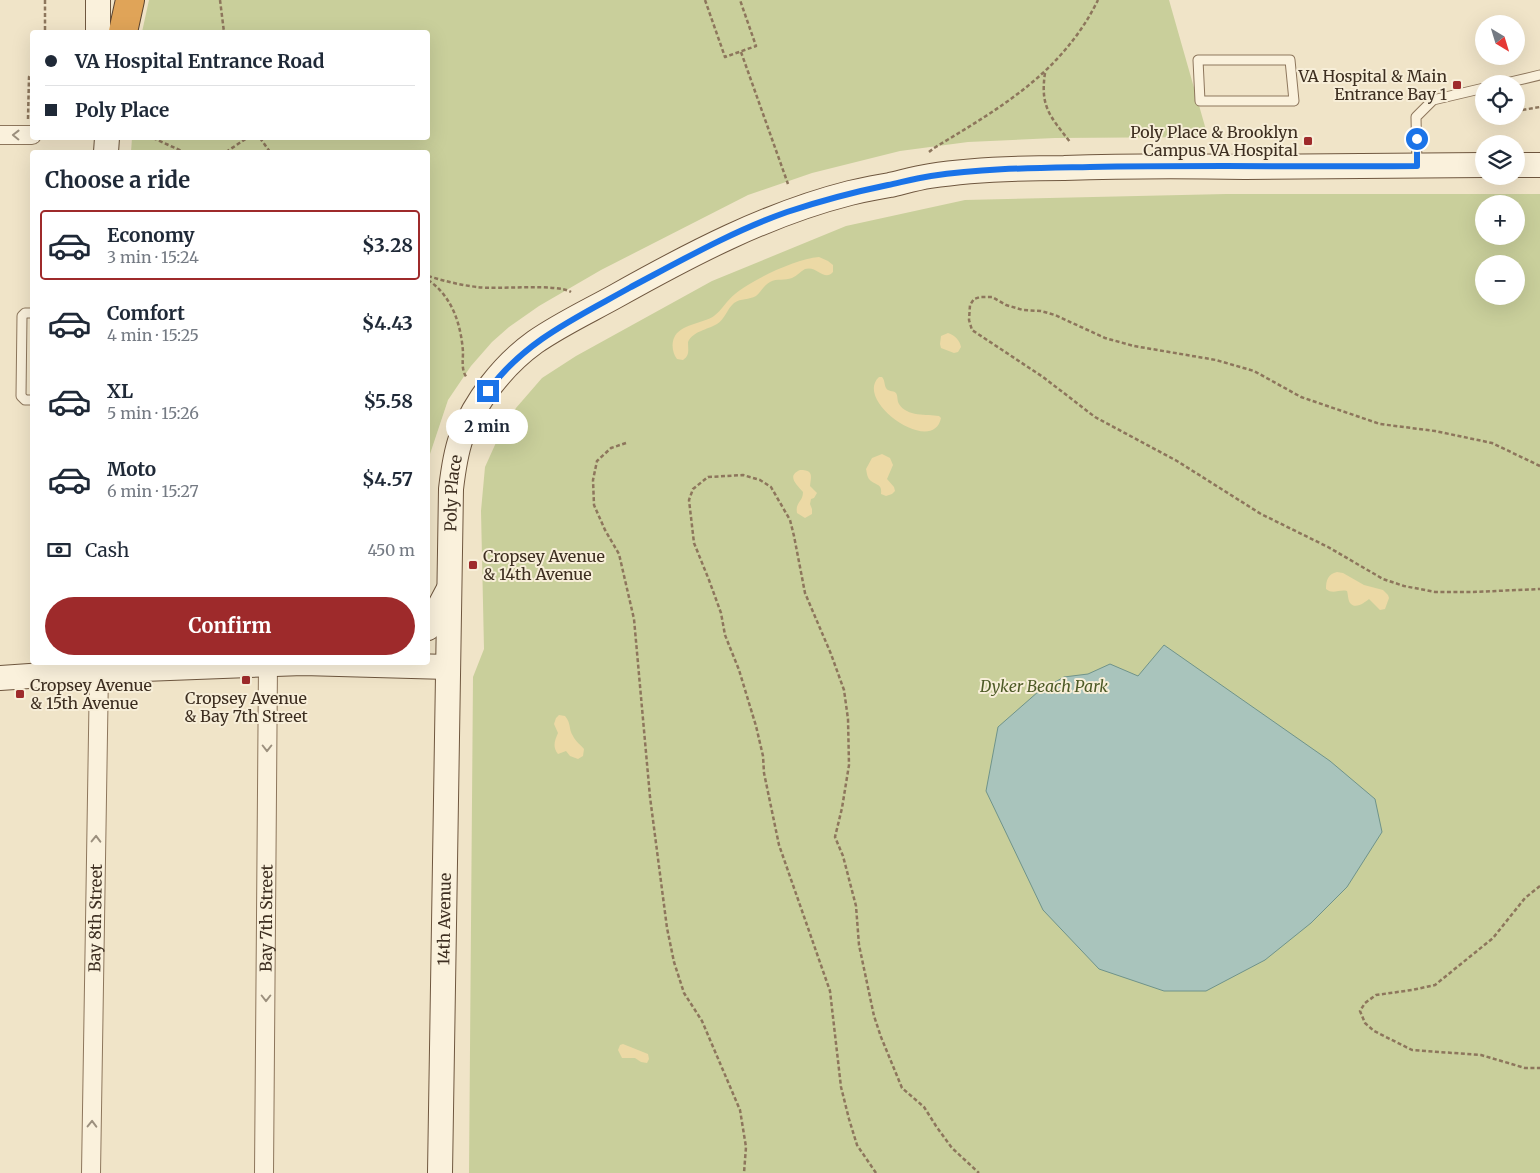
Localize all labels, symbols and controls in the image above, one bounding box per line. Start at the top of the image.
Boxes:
north arrow [1475,15,1525,65]
map controls [1475,15,1525,305]
text: VA Hospital Entrance Road [75,49,325,73]
place label: VA Hospital & Main Entrance Bay 1 [1298,66,1447,104]
button: locate [1475,75,1525,125]
marker: VA Hospital & Main Entrance Bay 1 [1451,79,1463,91]
text: Poly Place [75,98,169,122]
place label: Poly Place & Brooklyn Campus VA Hospital [1130,122,1298,160]
route start [1406,128,1428,150]
one-way arrow [12,130,20,140]
marker: Poly Place & Brooklyn Campus VA Hospital [1302,135,1314,147]
button: layers [1475,135,1525,185]
text: Choose a ride [45,166,190,194]
button: + [1475,195,1525,245]
icon: car [47,223,92,268]
text: Economy [107,223,195,247]
text: $3.28 [362,233,413,257]
text: 3 min · 15:24 [107,247,199,267]
button: − [1475,255,1525,305]
icon: car [47,301,92,346]
text: Comfort [107,301,185,325]
text: $4.43 [362,311,413,335]
text: 4 min · 15:25 [107,325,199,345]
icon: car [47,379,92,424]
text: XL [107,379,133,403]
route end [477,380,499,402]
text: $5.58 [363,389,413,413]
text: 5 min · 15:26 [107,403,199,423]
callout: 2 min [447,408,529,444]
text: 2 min [464,416,510,436]
street label: Poly Place [440,453,466,532]
icon: car [47,457,92,502]
text: Moto [107,457,156,481]
text: $4.57 [362,467,413,491]
text: 6 min · 15:27 [107,481,199,501]
icon: cash [45,536,73,564]
text: Cash [85,538,129,562]
text: 450 m [367,540,415,560]
place label: Cropsey Avenue & 14th Avenue [483,546,605,584]
marker: Cropsey Avenue & 14th Avenue [467,559,479,571]
button: Confirm [45,597,415,655]
marker: Cropsey Avenue & Bay 7th Street [240,674,252,686]
place label: Cropsey Avenue & 15th Avenue [30,675,152,713]
park label: Dyker Beach Park [979,676,1108,696]
marker: Cropsey Avenue & 15th Avenue [14,688,26,700]
place label: Cropsey Avenue & Bay 7th Street [184,688,309,726]
one-way arrow [262,744,272,752]
one-way arrow [91,835,101,843]
street label: Bay 8th Street [84,863,106,972]
street label: Bay 7th Street [256,863,276,972]
street label: 14th Avenue [433,873,455,966]
one-way arrow [261,994,271,1002]
one-way arrow [87,1120,97,1128]

